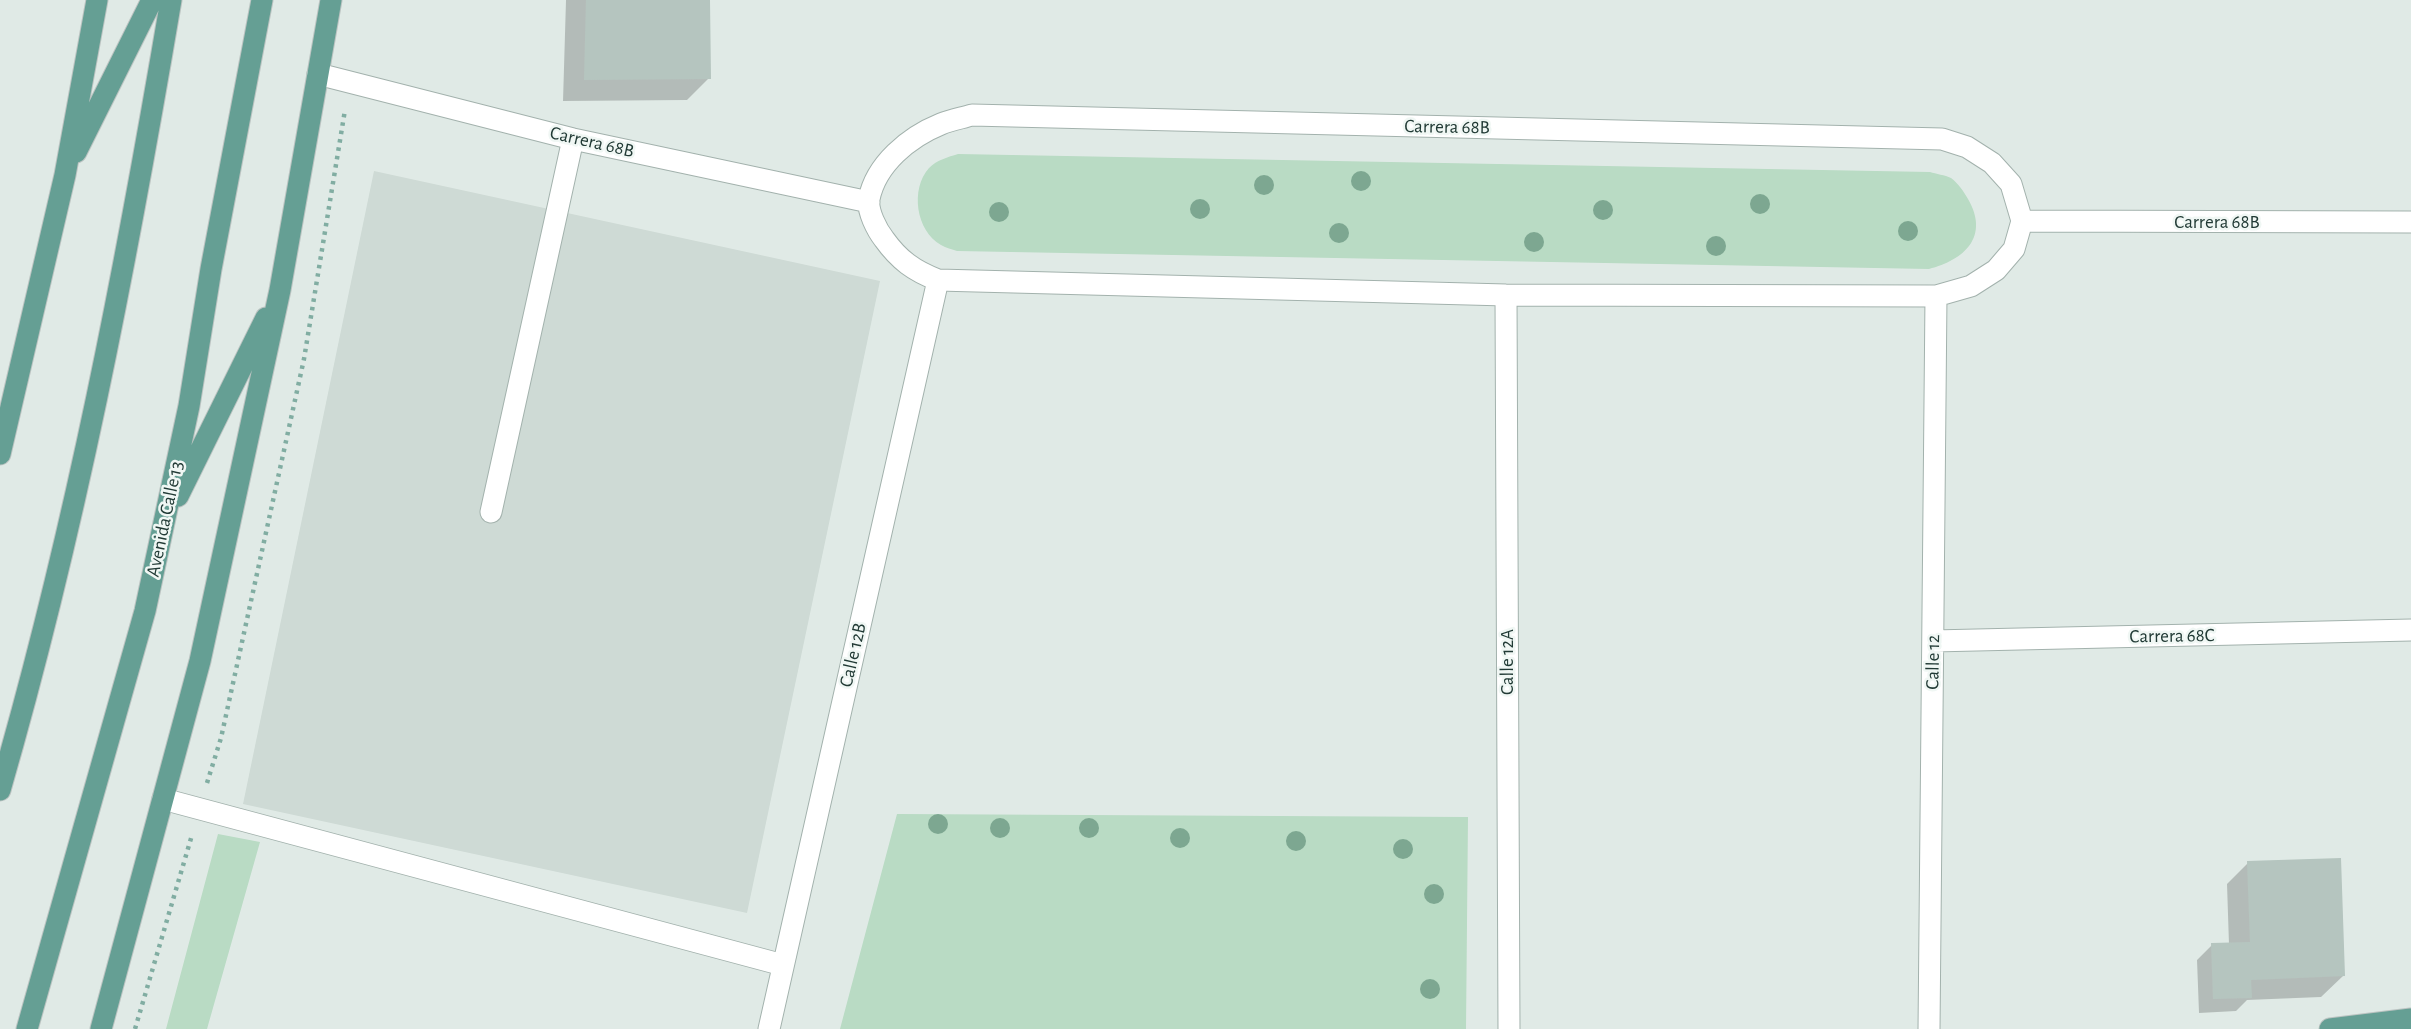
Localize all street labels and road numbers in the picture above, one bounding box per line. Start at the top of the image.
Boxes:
street label: Carrera 68B [1404,115,1490,139]
street label: Carrera 68B [548,121,636,163]
street label: Carrera 68B [2174,211,2260,233]
street label: Avenida Calle 13 [142,459,188,579]
street label: Calle 12B [835,621,871,689]
street label: Carrera 68C [2129,624,2215,648]
street label: Calle 12A [1496,629,1518,695]
street label: Calle 12 [1921,634,1945,690]

